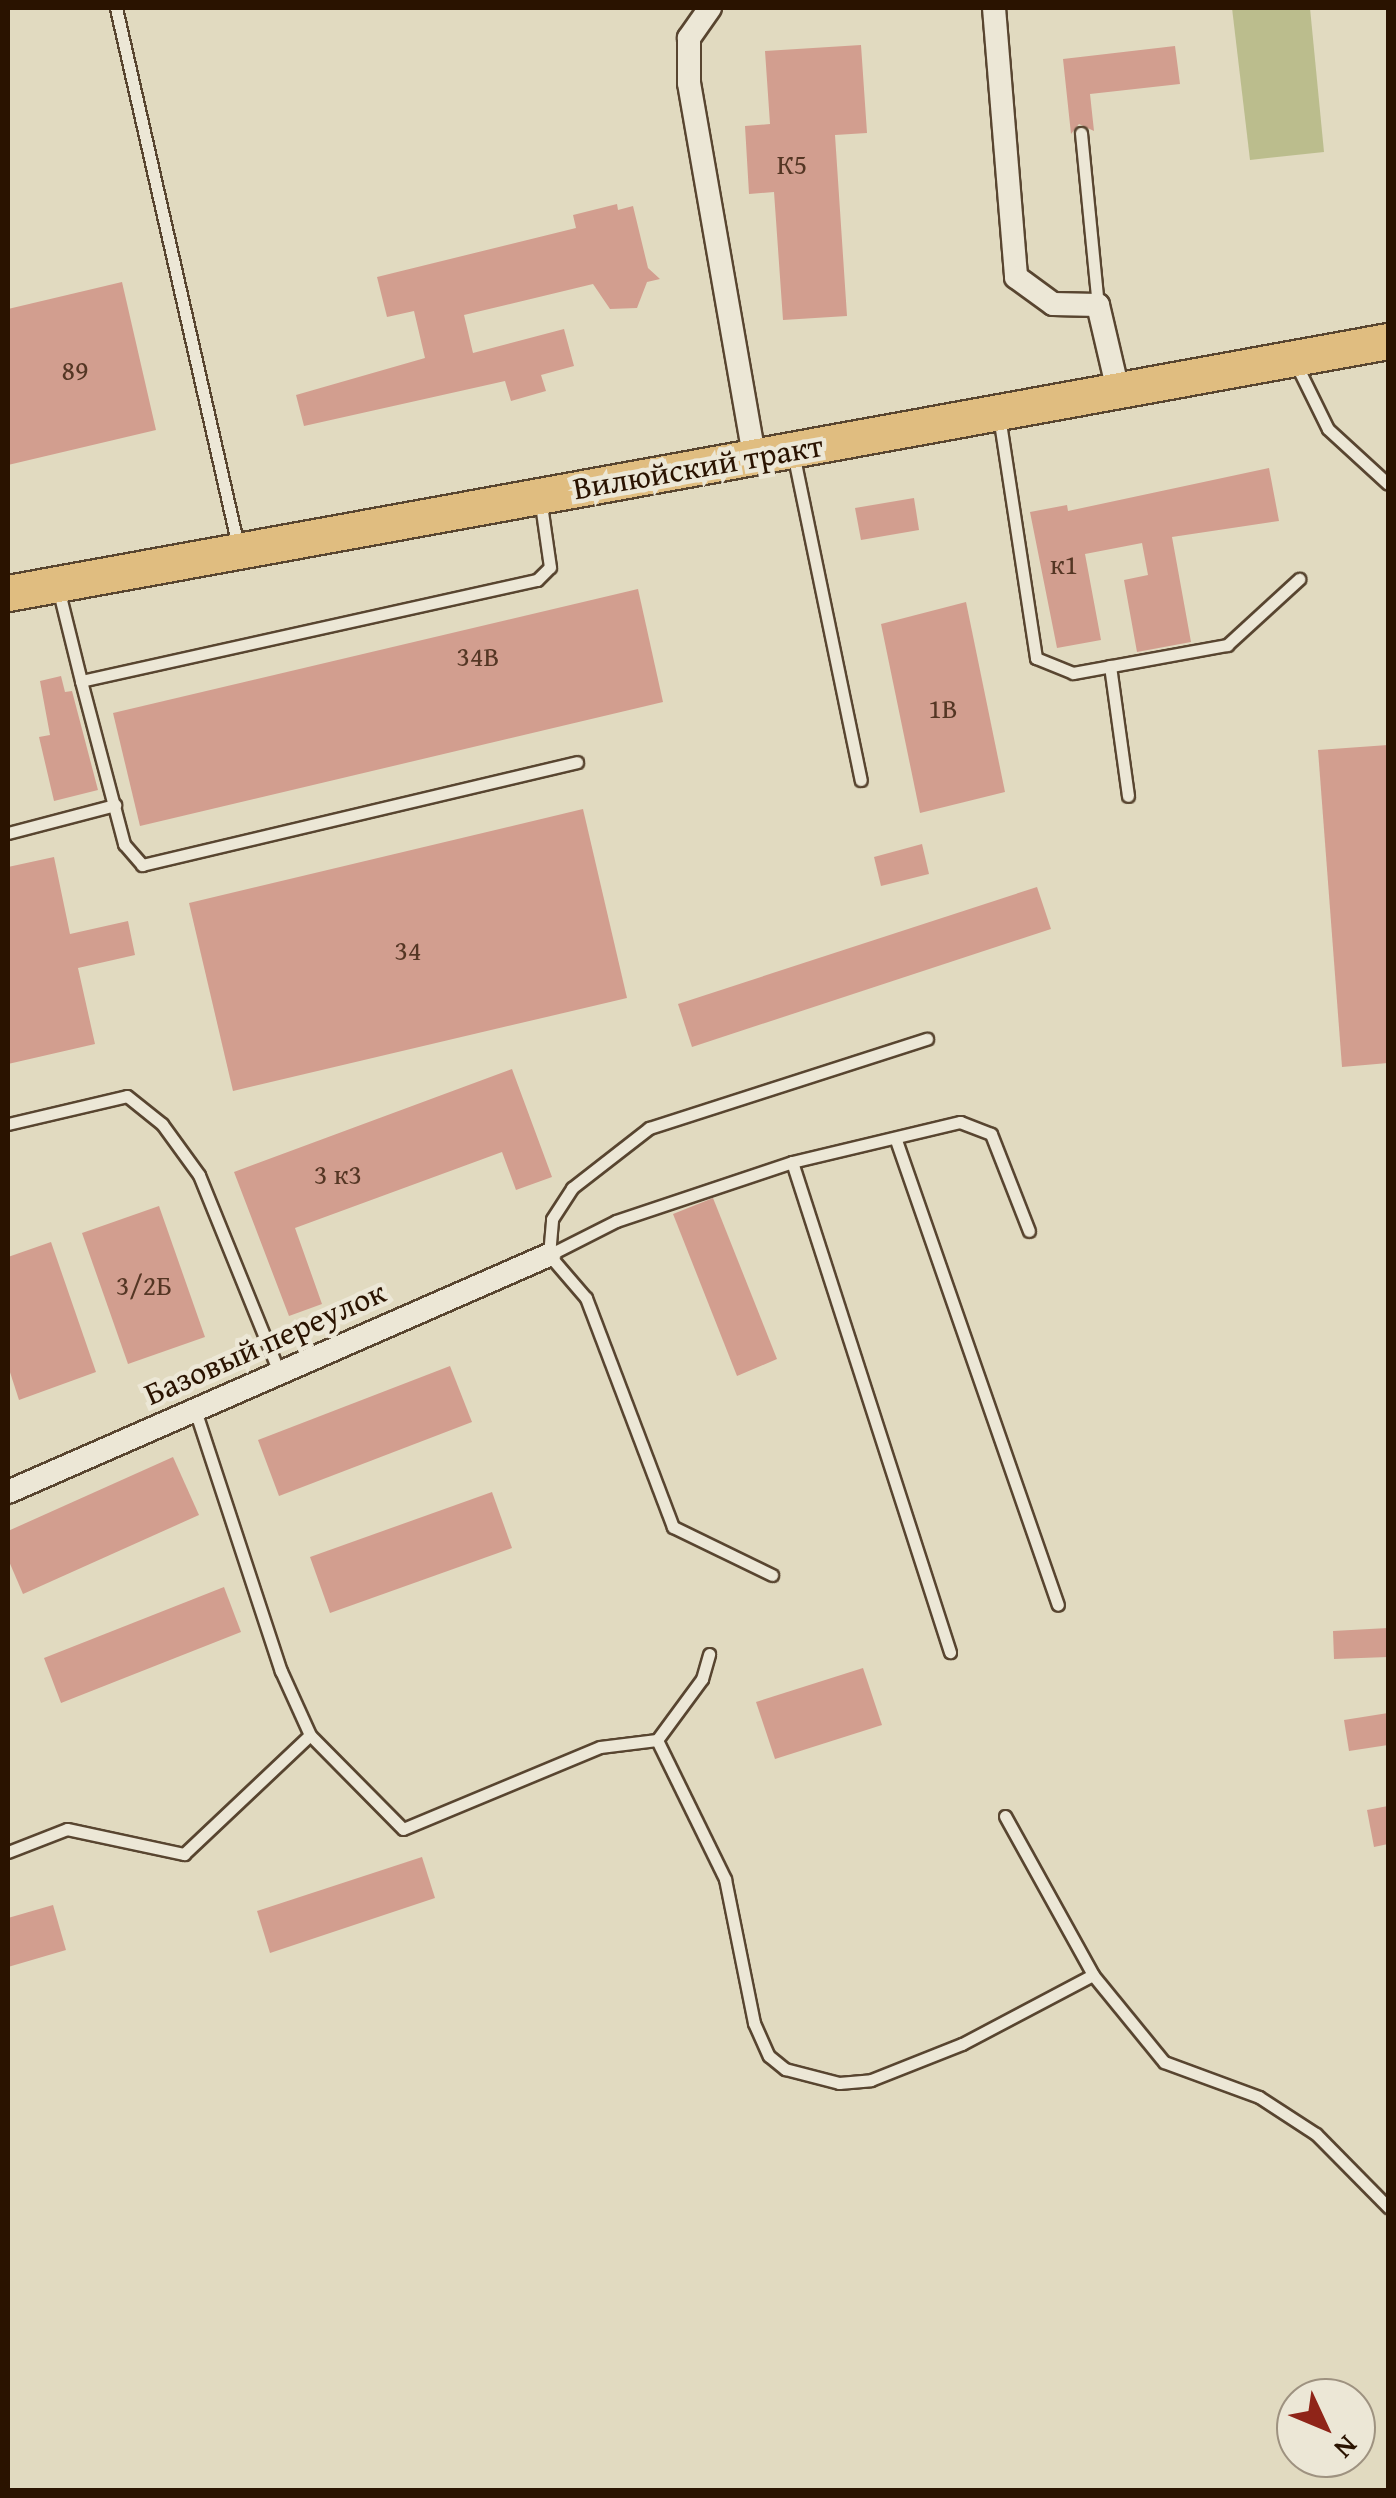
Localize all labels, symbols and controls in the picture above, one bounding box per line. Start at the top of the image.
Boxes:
house number: К5 [777,147,807,181]
house number: 89 [62,353,88,387]
street label: Вилюйский тракт [570,426,826,508]
house number: к1 [1050,547,1078,581]
house number: 34В [457,639,499,673]
house number: 1В [928,691,958,725]
house number: 34 [395,933,421,967]
house number: 3 к3 [314,1157,362,1191]
house number: 3/2Б [116,1268,172,1302]
street label: Базовый переулок [138,1273,392,1413]
north arrow [1276,2378,1376,2478]
text: N [1325,2427,1368,2469]

